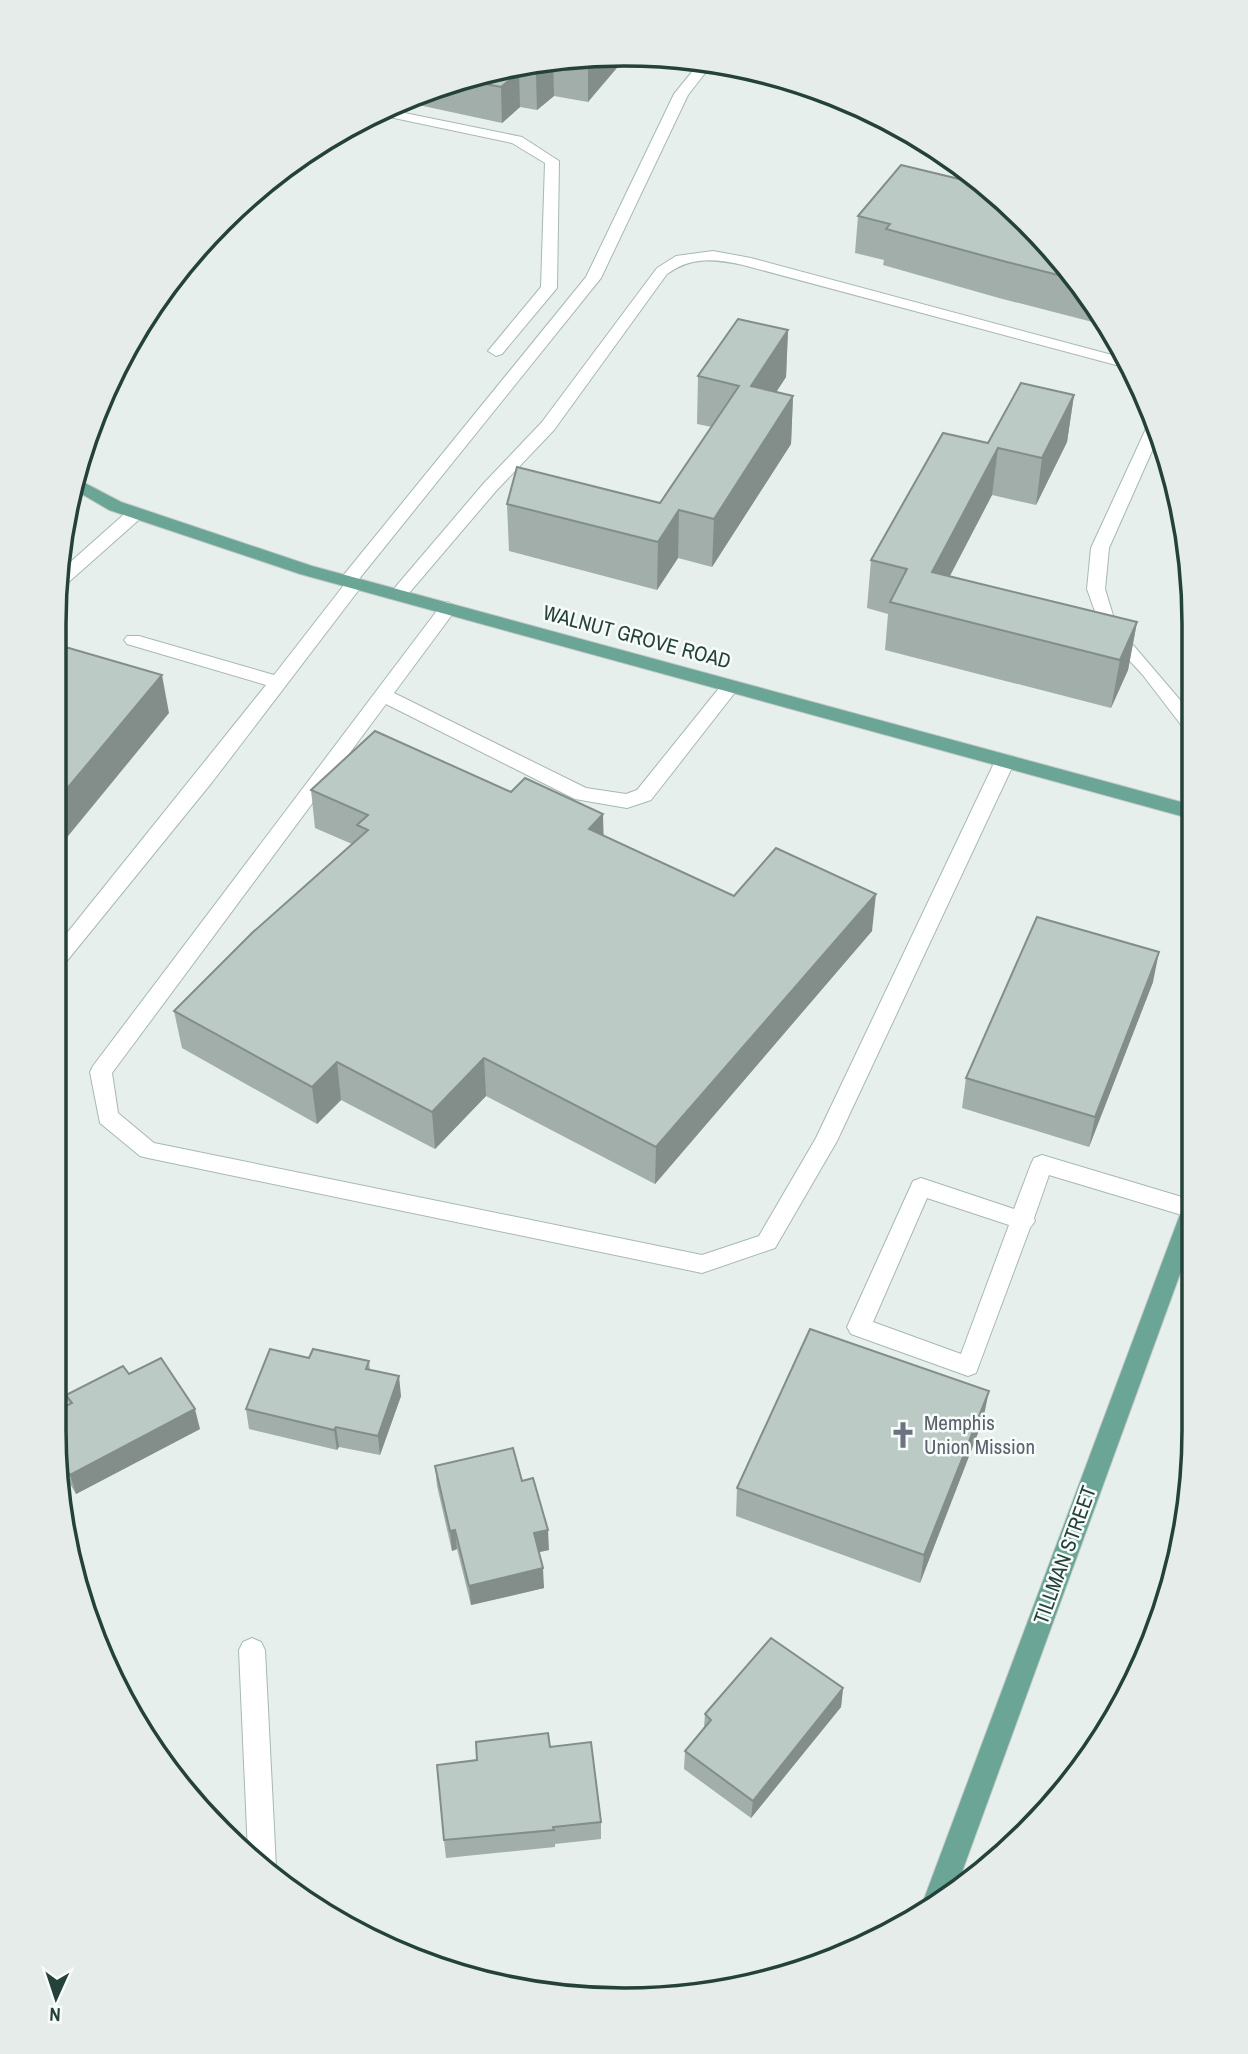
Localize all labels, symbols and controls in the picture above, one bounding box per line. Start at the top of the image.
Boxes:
street label: WALNUT GROVE ROAD [540,597,734,676]
place label: Memphis Union Mission [924,1408,1035,1461]
church icon: Memphis Union Mission [888,1420,918,1450]
street label: TILLMAN STREET [1026,1481,1103,1628]
north arrow [21,1963,91,2033]
text: N [49,2002,61,2028]

